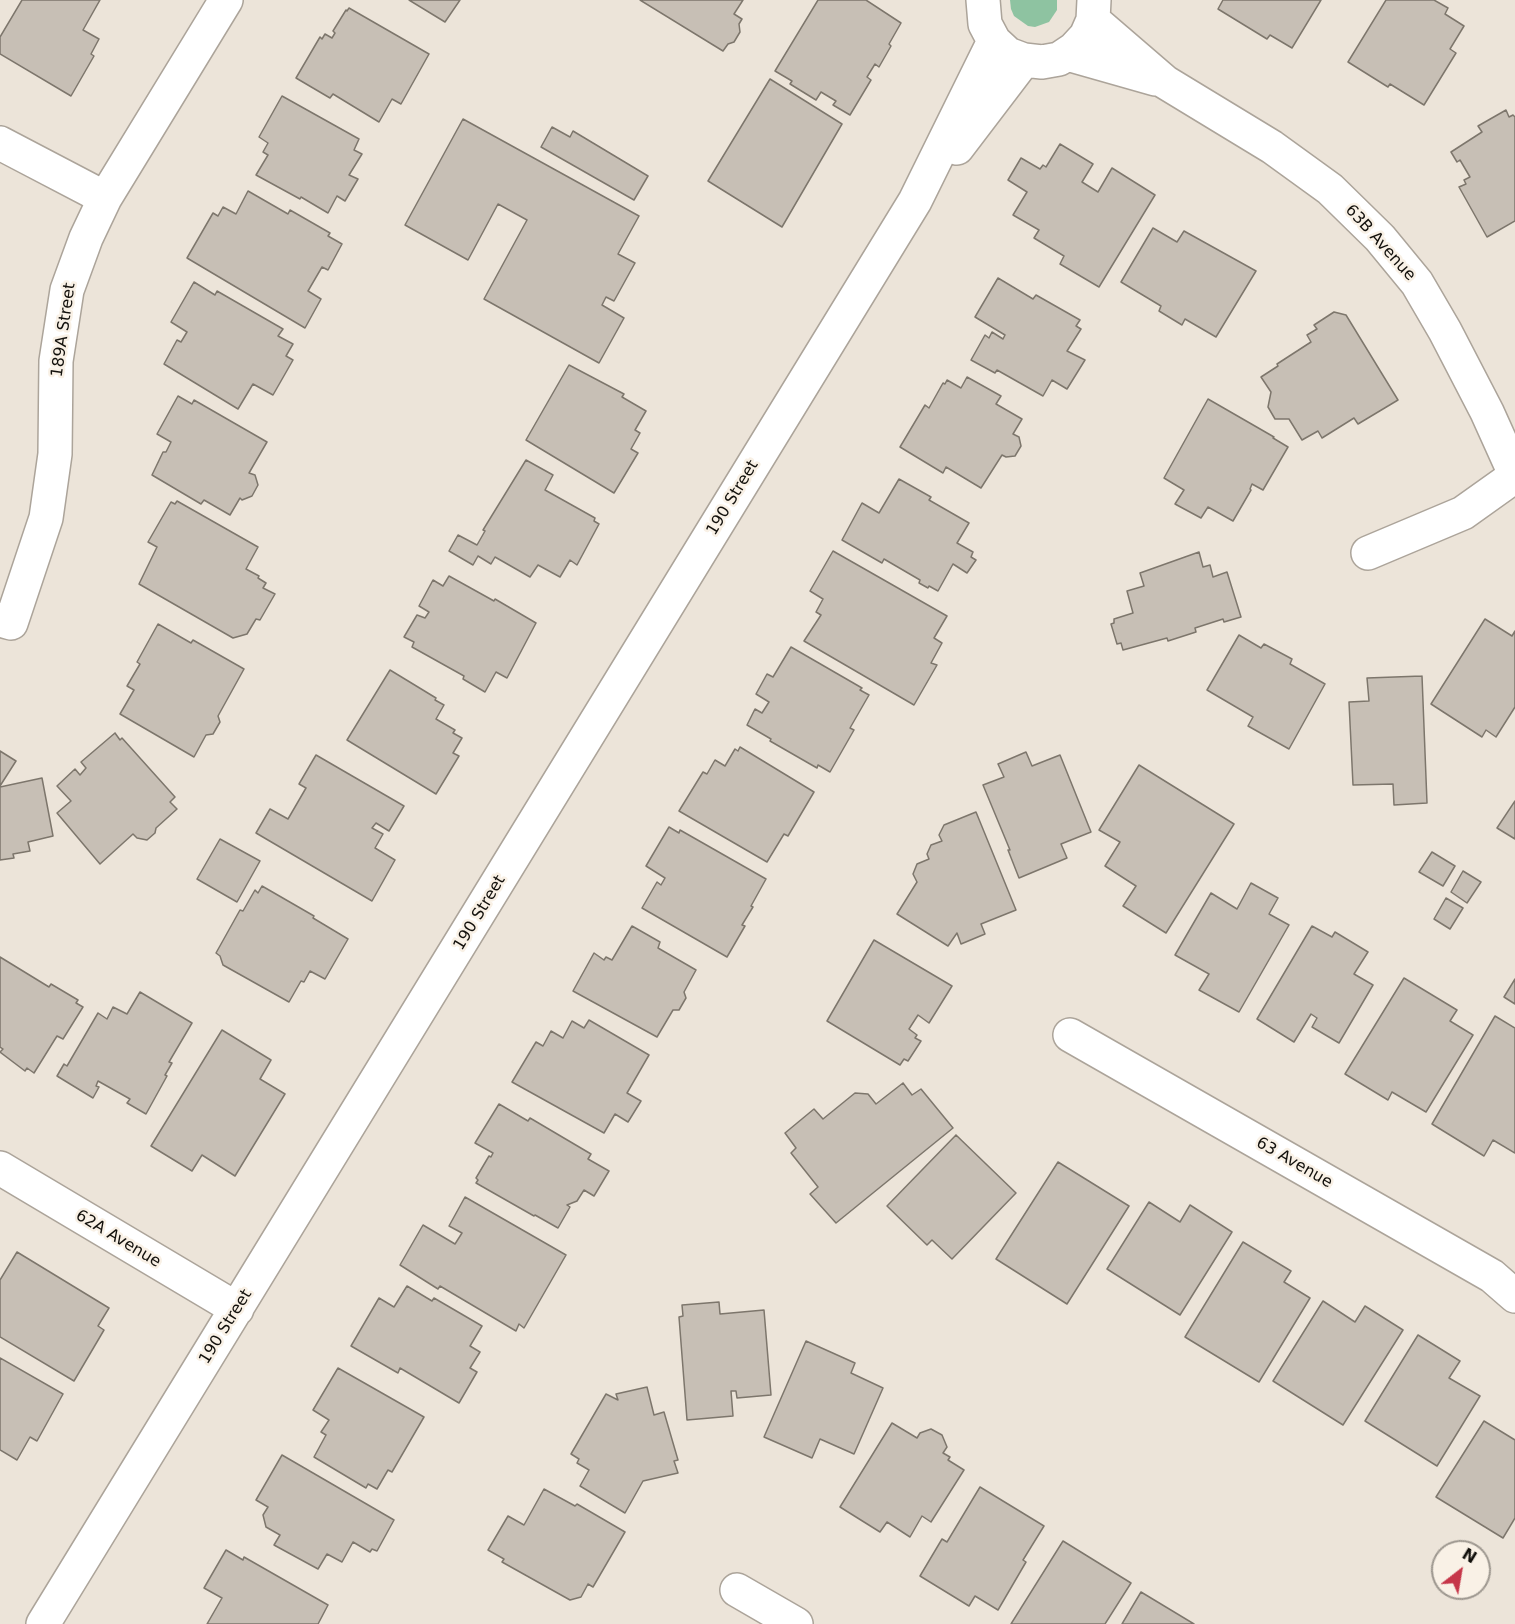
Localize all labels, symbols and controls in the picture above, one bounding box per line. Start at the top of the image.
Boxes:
street label: 63B Avenue [1341,201,1419,285]
street label: 189A Street [48,282,80,378]
street label: 190 Street [703,457,763,539]
street label: 190 Street [450,872,510,954]
street label: 63 Avenue [1252,1133,1336,1193]
street label: 62A Avenue [72,1206,164,1272]
street label: 190 Street [196,1286,256,1368]
north arrow [1431,1540,1491,1600]
text: N [1459,1544,1480,1567]

